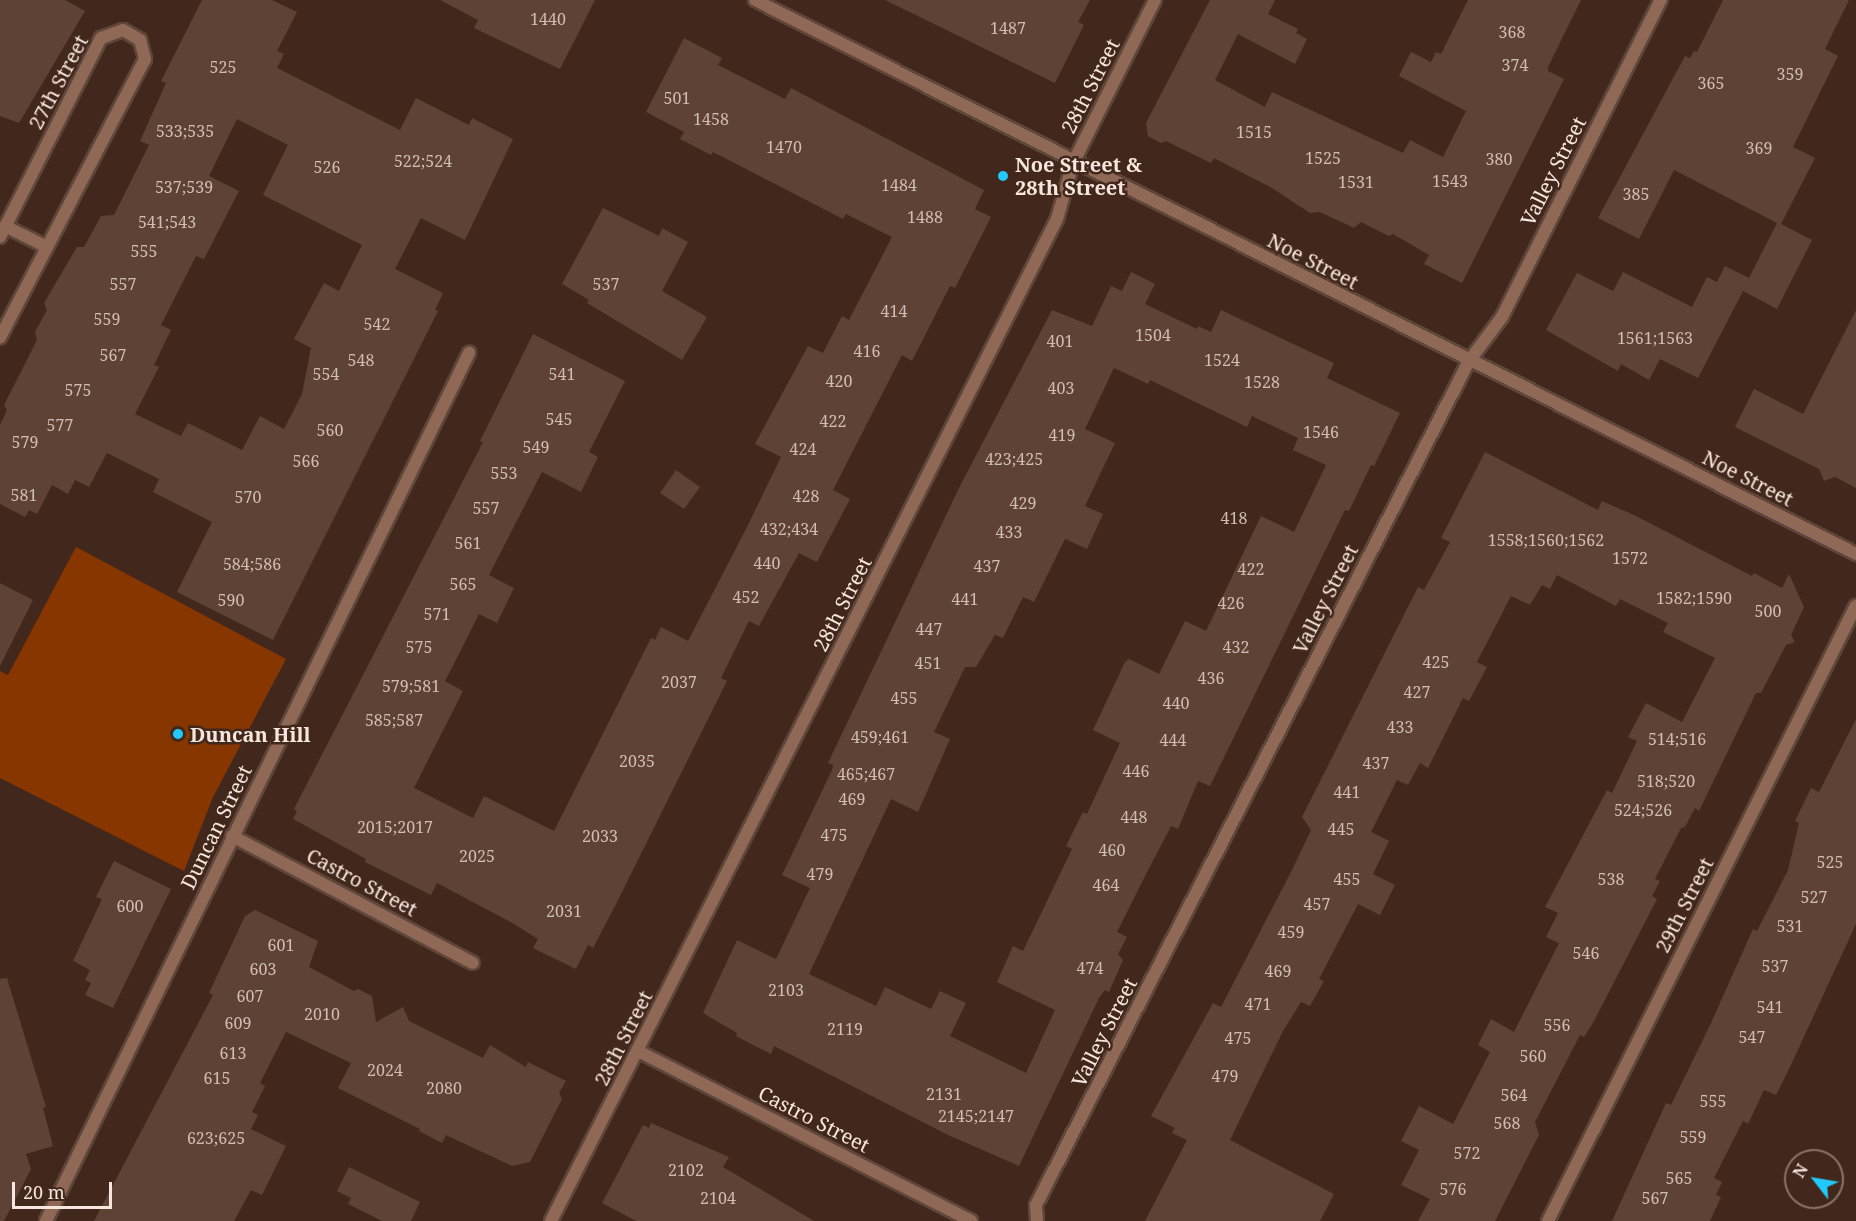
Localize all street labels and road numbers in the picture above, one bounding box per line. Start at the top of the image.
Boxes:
street label: 27th Street [23,31,93,133]
street label: 28th Street [1056,35,1124,137]
street label: Valley Street [1515,113,1591,229]
street label: Noe Street [1264,228,1362,294]
street label: Noe Street [1699,445,1797,511]
street label: Valley Street [1287,541,1363,657]
street label: 28th Street [808,553,876,655]
street label: Duncan Street [176,761,256,893]
street label: Castro Street [303,843,421,921]
street label: 29th Street [1650,854,1718,956]
street label: Valley Street [1066,974,1142,1090]
street label: 28th Street [589,987,657,1089]
street label: Castro Street [754,1081,874,1157]

